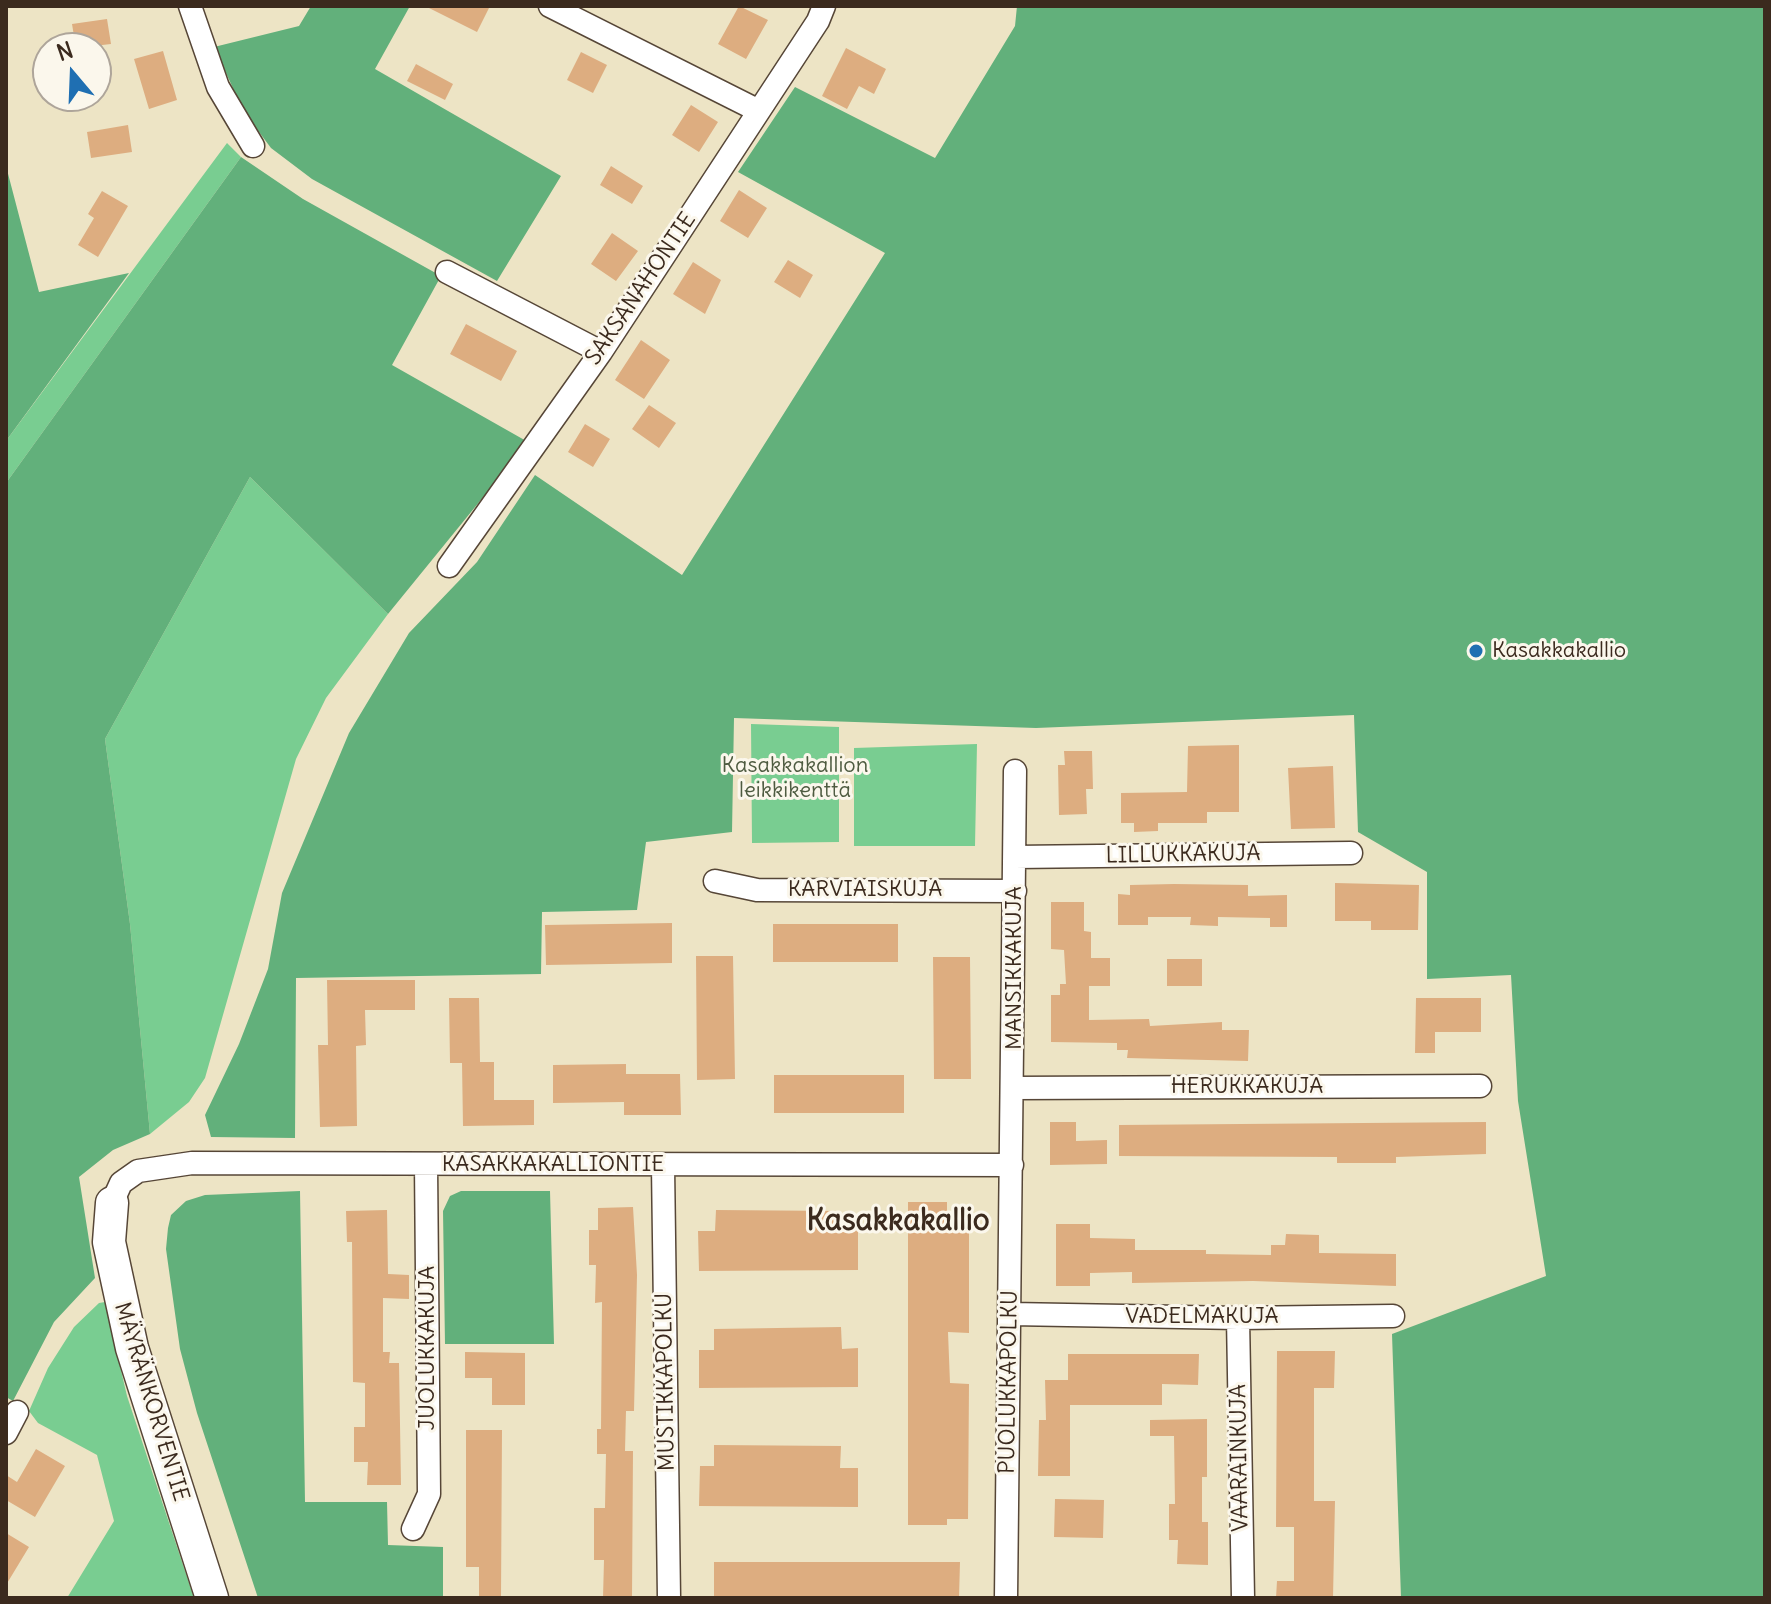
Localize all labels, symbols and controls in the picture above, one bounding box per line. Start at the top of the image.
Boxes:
north arrow [32,32,112,112]
text: N [53,35,77,67]
street label: SAKSANAHONTIE [580,208,702,370]
place label: Kasakkakallio [1492,638,1626,664]
marker: Kasakkakallio [1467,642,1485,660]
park label: Kasakkakallion leikkikenttä [722,753,868,804]
street label: LILLUKKAKUJA [1105,840,1261,870]
street label: KARVIAISKUJA [788,877,942,903]
street label: MANSIKKAKUJA [1002,886,1028,1050]
street label: HERUKKAKUJA [1171,1074,1323,1100]
street label: KASAKKAKALLIONTIE [442,1152,664,1178]
district label: Kasakkakallio [807,1203,989,1239]
street label: JUOLUKKAKUJA [415,1266,441,1430]
street label: PUOLUKKAPOLKU [994,1290,1024,1474]
street label: MUSTIKKAPOLKU [651,1293,681,1471]
street label: MÄYRÄNKORVENTIE [108,1299,194,1505]
street label: VADELMAKUJA [1125,1304,1279,1330]
street label: VAARAINKUJA [1226,1384,1254,1532]

